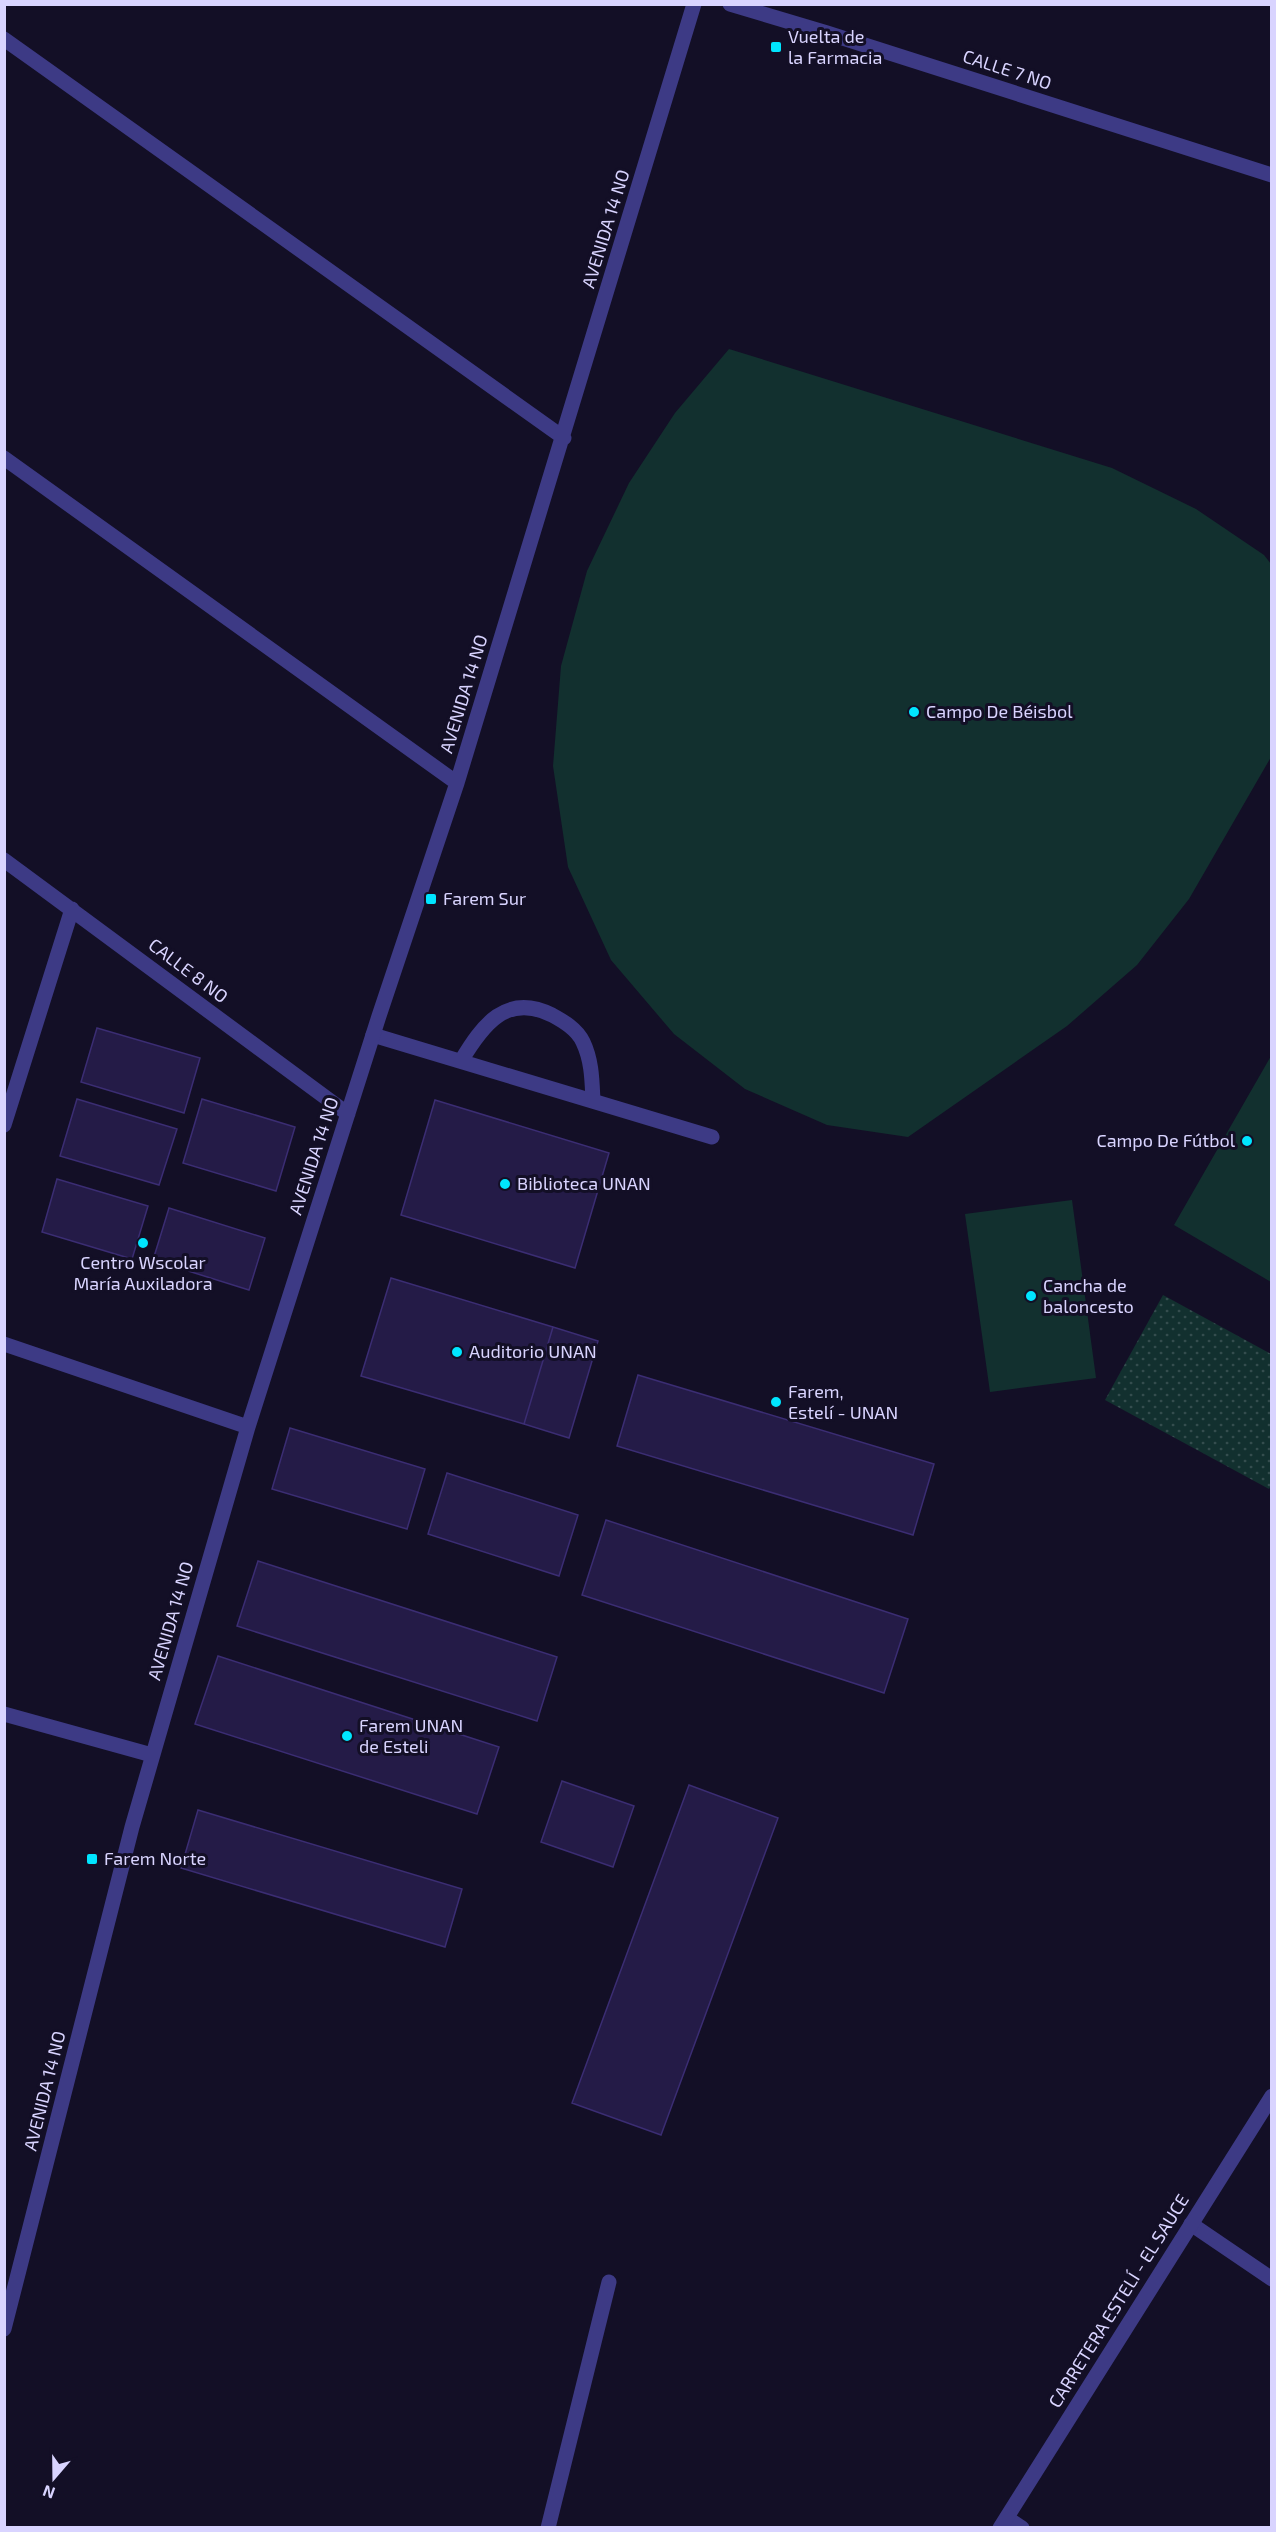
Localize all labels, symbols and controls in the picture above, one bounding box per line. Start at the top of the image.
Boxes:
place label: Vuelta de la Farmacia [788,25,882,68]
marker: Vuelta de la Farmacia [769,40,783,54]
street label: CALLE 7 NO [960,44,1054,94]
street label: AVENIDA 14 NO [577,167,633,291]
street label: AVENIDA 14 NO [435,632,491,756]
place label: Campo De Béisbol [926,700,1073,722]
marker: Campo De Béisbol [907,705,921,719]
place label: Farem Sur [443,887,526,909]
marker: Farem Sur [424,892,438,906]
street label: CALLE 8 NO [145,933,233,1007]
street label: AVENIDA 14 NO [284,1094,342,1217]
place label: Campo De Fútbol [1096,1129,1236,1151]
marker: Campo De Fútbol [1240,1134,1254,1148]
place label: Biblioteca UNAN [517,1172,651,1194]
marker: Biblioteca UNAN [498,1177,512,1191]
marker: Centro Wscolar María Auxiladora [136,1236,150,1250]
place label: Centro Wscolar María Auxiladora [73,1251,213,1294]
place label: Cancha de baloncesto [1043,1274,1134,1317]
marker: Cancha de baloncesto [1024,1289,1038,1303]
place label: Auditorio UNAN [469,1340,597,1362]
marker: Auditorio UNAN [450,1345,464,1359]
place label: Farem, Estelí - UNAN [788,1380,898,1423]
marker: Farem, Estelí - UNAN [769,1395,783,1409]
street label: AVENIDA 14 NO [143,1559,198,1683]
place label: Farem UNAN de Esteli [359,1714,463,1757]
marker: Farem UNAN de Esteli [340,1729,354,1743]
place label: Farem Norte [104,1847,206,1869]
marker: Farem Norte [85,1852,99,1866]
street label: AVENIDA 14 NO [19,2029,70,2153]
street label: CARRETERA ESTELÍ - EL SAUCE [1043,2190,1193,2411]
north arrow [24,2448,84,2508]
text: N [40,2482,57,2503]

